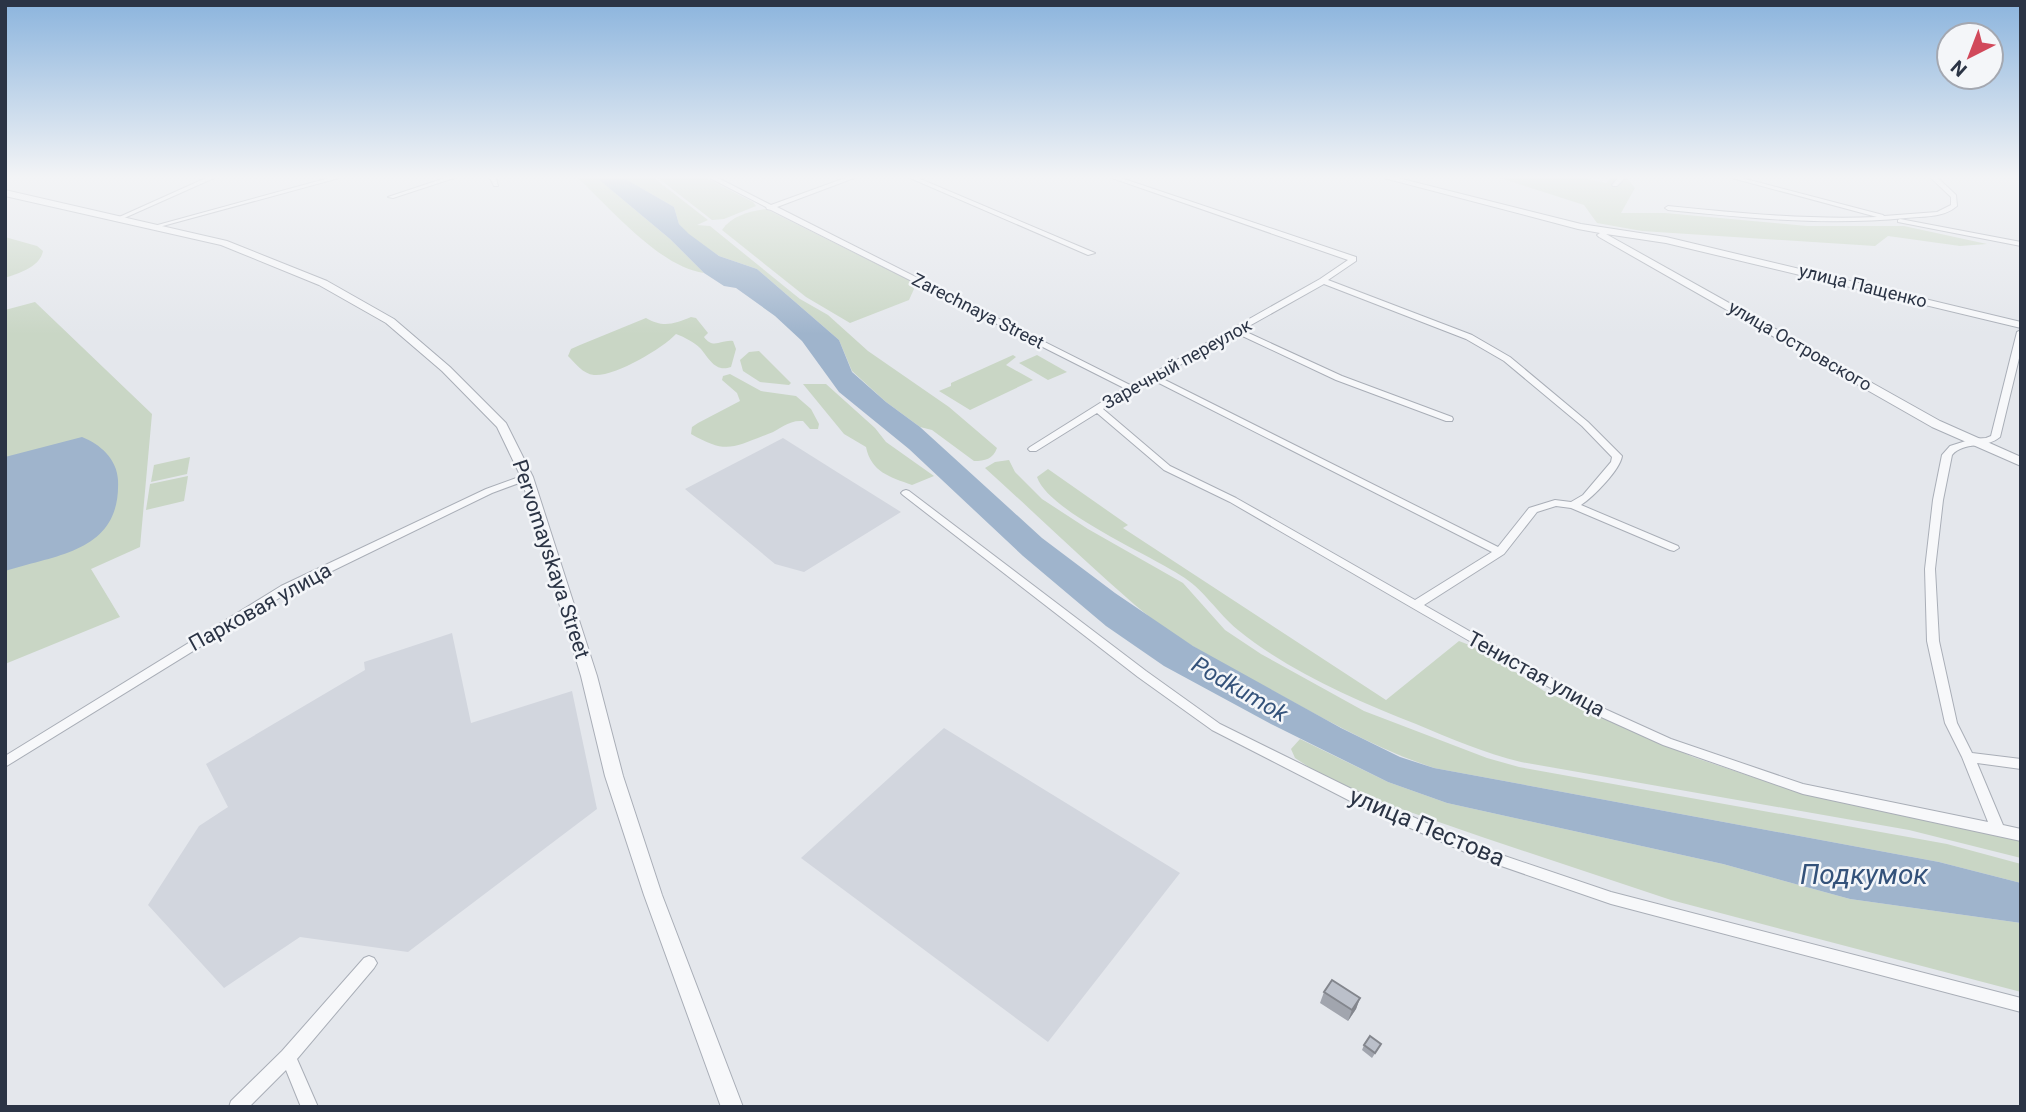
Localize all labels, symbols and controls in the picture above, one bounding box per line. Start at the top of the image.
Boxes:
north arrow [1935,21,2005,91]
text: N [1946,55,1972,81]
street label: улица Пащенко [1797,259,1929,312]
street label: Zarechnaya Street [909,268,1048,353]
street label: улица Островского [1725,296,1876,395]
street label: Заречный переулок [1099,314,1255,413]
street label: Pervomayskaya Street [507,457,595,662]
street label: Парковая улица [185,558,335,656]
street label: Тенистая улица [1463,626,1609,722]
water label: Podkumok [1187,651,1293,728]
street label: улица Пестова [1345,782,1509,872]
water label: Подкумок [1800,858,1929,891]

